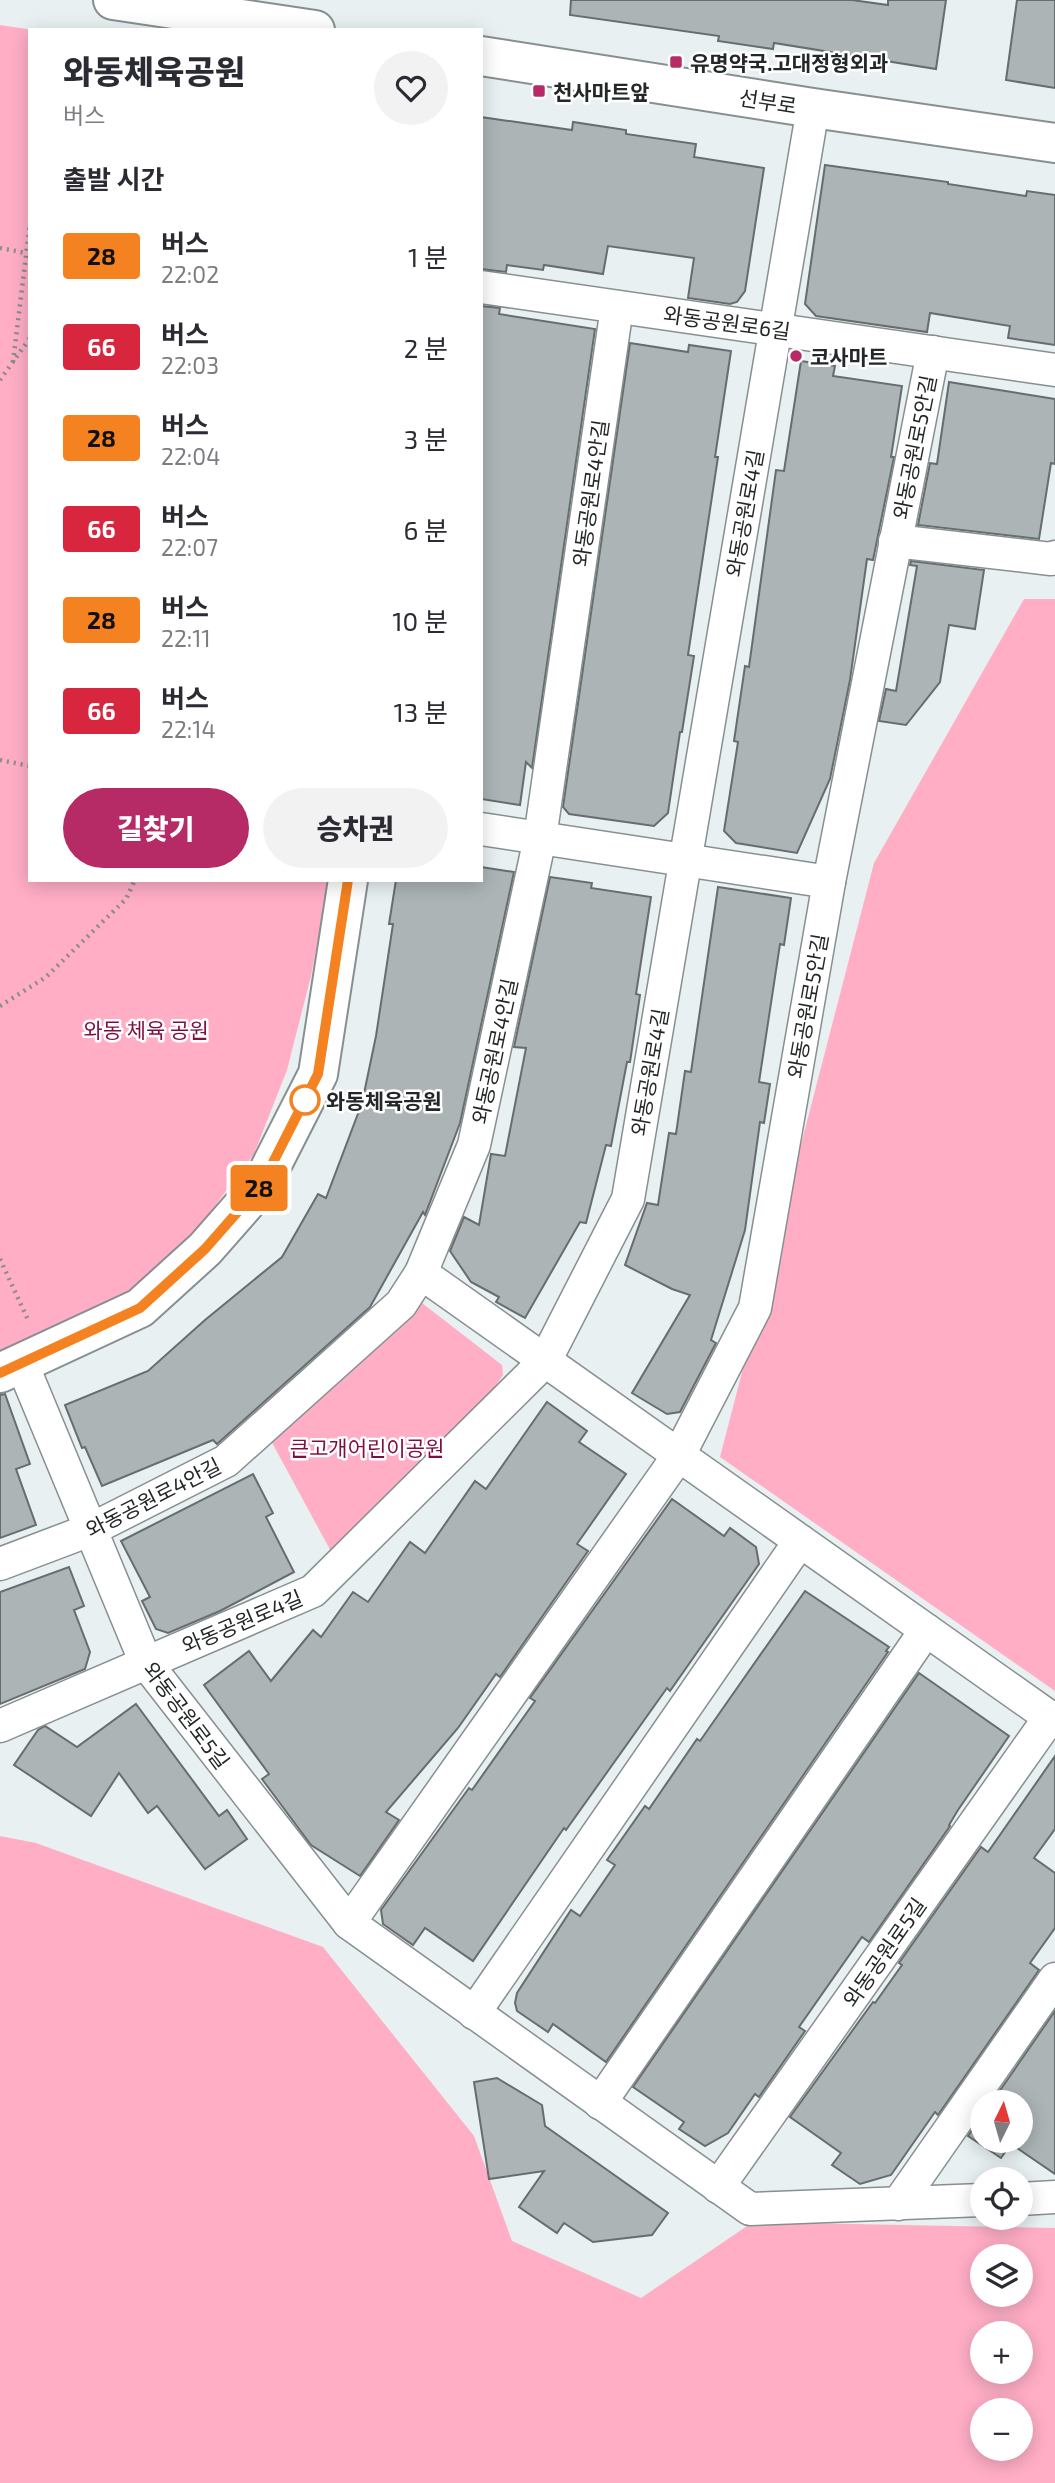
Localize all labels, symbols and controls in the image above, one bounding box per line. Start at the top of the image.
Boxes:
place label: 유명약국.고대정형외과 [690,50,888,75]
text: 와동체육공원 [63,51,245,91]
button: heart [374,51,448,125]
marker: 유명약국.고대정형외과 [668,54,684,70]
place label: 천사마트앞 [553,79,650,104]
marker: 천사마트앞 [531,83,547,99]
street label: 선부로 [737,84,799,118]
text: 버스 [63,101,105,129]
text: 출발 시간 [63,163,164,194]
text: 버스 [161,227,209,258]
text: 28 [87,241,116,270]
text: 1 분 [408,241,448,272]
text: 22:02 [161,260,219,288]
street label: 와동공원로6길 [662,301,792,343]
text: 버스 [161,318,209,349]
text: 66 [87,332,116,361]
text: 2 분 [404,332,448,363]
place label: 코사마트 [810,344,887,369]
marker: 코사마트 [788,348,804,364]
text: 22:03 [161,351,219,379]
street label: 와동공원로5안길 [888,373,940,521]
text: 버스 [161,409,209,440]
street label: 와동공원로4안길 [567,418,613,568]
text: 28 [87,423,116,452]
text: 3 분 [404,423,448,454]
text: 22:04 [161,442,220,470]
street label: 와동공원로4길 [721,447,767,579]
text: 버스 [161,500,209,531]
text: 66 [87,514,116,543]
text: 6 분 [403,514,448,545]
text: 22:07 [161,533,218,561]
text: 버스 [161,591,209,622]
text: 28 [87,605,116,634]
text: 10 분 [392,605,448,636]
text: 22:11 [161,624,211,652]
text: 버스 [161,682,209,713]
text: 66 [87,696,116,725]
text: 13 분 [393,696,448,727]
text: 22:14 [161,715,216,743]
button: 길찾기 [63,788,249,868]
button: 승차권 [263,788,448,868]
street label: 와동공원로5안길 [782,932,832,1080]
street label: 와동공원로4안길 [466,976,522,1126]
street label: 와동공원로4길 [626,1006,672,1138]
park label: 와동 체육 공원 [83,1017,209,1042]
marker: 와동체육공원 [290,1085,320,1115]
place label: 와동체육공원 [326,1088,442,1113]
line badge: 28 [228,1165,290,1211]
text: 28 [245,1173,273,1202]
park label: 큰고개어린이공원 [290,1435,444,1460]
street label: 와동공원로4안길 [81,1452,225,1542]
street label: 와동공원로4길 [178,1584,306,1658]
street label: 와동공원로5길 [139,1657,235,1773]
street label: 와동공원로5길 [837,1893,931,2011]
north arrow [970,2090,1032,2152]
map controls [970,2090,1033,2461]
button: locate [970,2167,1033,2230]
button: layers [970,2244,1033,2307]
button: + [970,2321,1033,2384]
button: − [970,2398,1033,2461]

